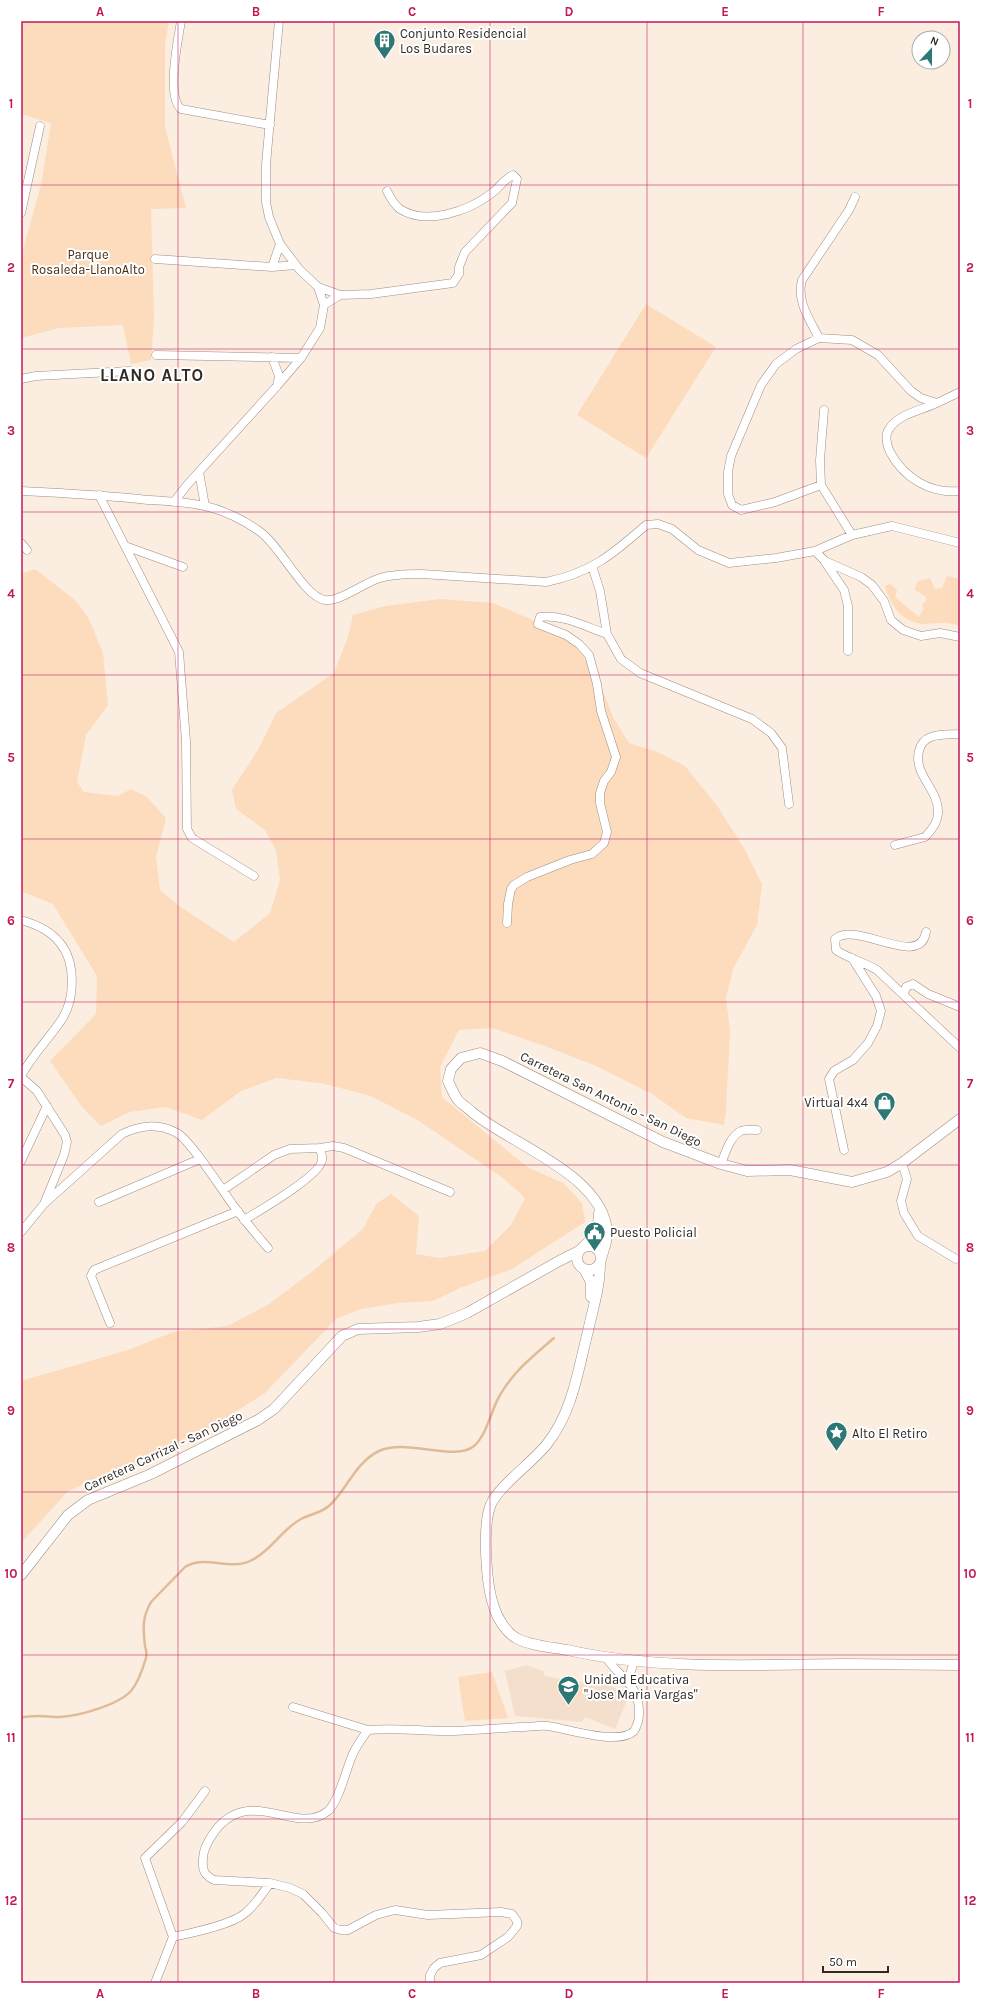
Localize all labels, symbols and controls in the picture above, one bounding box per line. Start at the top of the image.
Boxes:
text: A [96,4,104,19]
text: B [252,4,260,19]
text: C [408,4,416,19]
text: D [565,4,574,19]
text: E [721,4,729,19]
text: F [877,4,885,19]
place label: Conjunto Residencial Los Budares [400,26,527,56]
building icon: Conjunto Residencial Los Budares [372,27,398,60]
north arrow [911,30,951,70]
text: N [928,34,941,49]
text: 1 [9,96,13,111]
text: 1 [968,96,972,111]
park label: Parque Rosaleda-LlanoAlto [31,247,145,277]
text: 2 [7,260,15,275]
text: 2 [966,260,974,275]
district label: LLANO ALTO [100,365,204,385]
text: 3 [7,423,15,438]
text: 3 [966,423,974,438]
text: 4 [7,586,15,601]
text: 4 [966,586,974,601]
text: 5 [7,750,15,765]
text: 5 [966,750,974,765]
text: 6 [7,913,15,928]
text: 6 [966,913,974,928]
street label: Carretera San Antonio - San Diego [518,1048,704,1150]
text: 7 [8,1076,15,1091]
text: 7 [967,1076,974,1091]
shop icon: Virtual 4x4 [871,1089,897,1122]
place label: Virtual 4x4 [804,1095,868,1110]
public building icon: Puesto Policial [582,1219,608,1252]
place label: Puesto Policial [610,1225,697,1240]
text: 8 [7,1240,15,1255]
text: 8 [966,1240,974,1255]
text: 9 [7,1403,15,1418]
text: 9 [966,1403,974,1418]
street label: Carretera Carrizal - San Diego [81,1408,245,1494]
place icon: Alto El Retiro [823,1420,849,1453]
place label: Alto El Retiro [852,1426,927,1441]
text: 10 [5,1566,17,1581]
text: 10 [964,1566,976,1581]
place label: Unidad Educativa "Jose Maria Vargas" [584,1672,698,1702]
school or university icon: Unidad Educativa "Jose Maria Vargas" [556,1673,582,1706]
text: 11 [6,1730,16,1745]
text: 11 [965,1730,975,1745]
text: 12 [5,1893,17,1908]
text: 12 [964,1893,976,1908]
scale bar [823,1948,888,1974]
text: 50 m [829,1955,857,1969]
text: A [96,1986,104,2001]
text: B [252,1986,260,2001]
text: C [408,1986,416,2001]
text: D [565,1986,574,2001]
text: E [721,1986,729,2001]
text: F [877,1986,885,2001]

